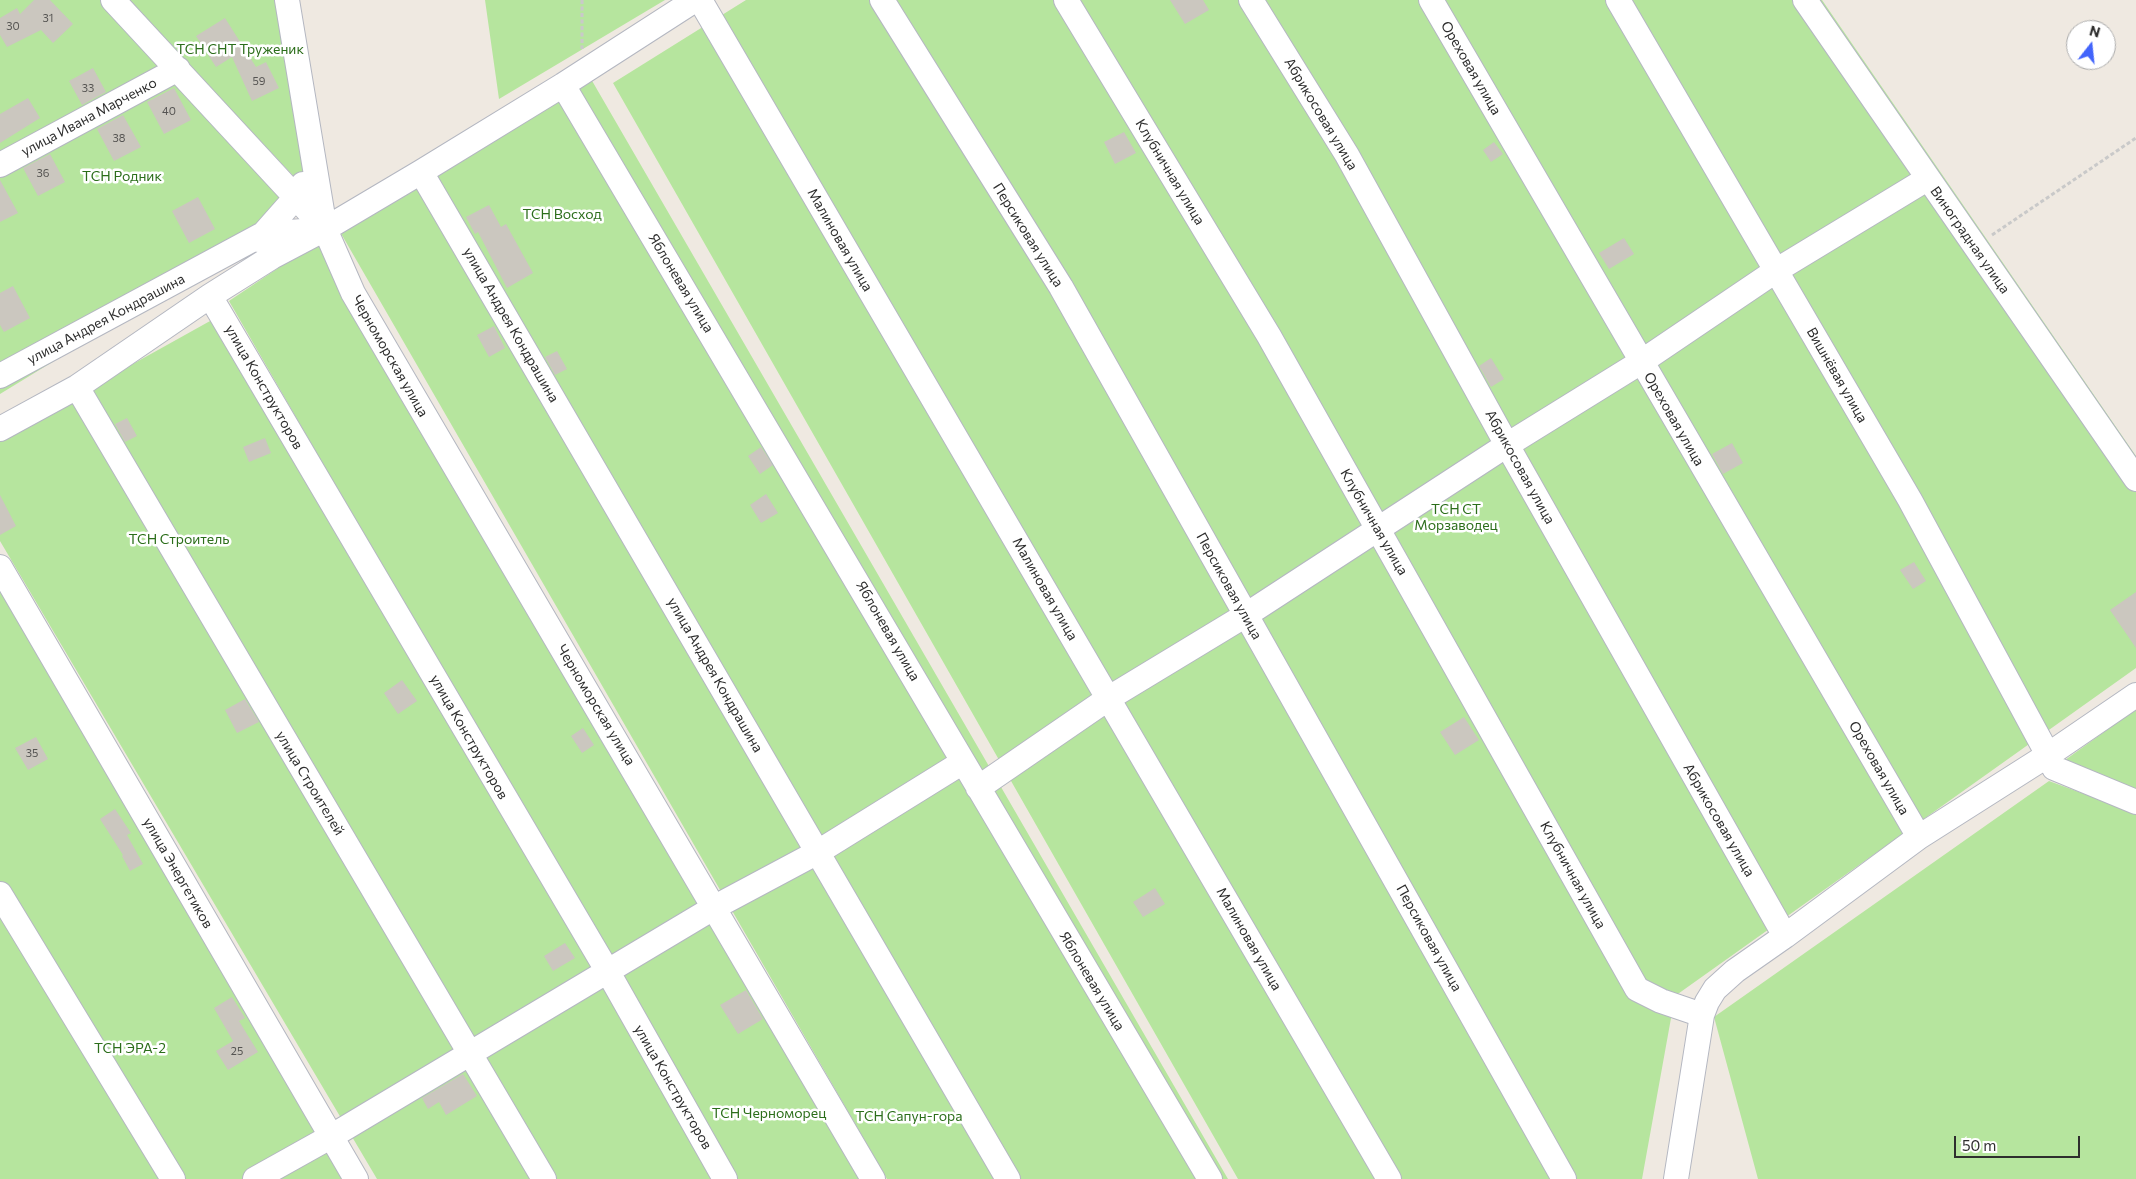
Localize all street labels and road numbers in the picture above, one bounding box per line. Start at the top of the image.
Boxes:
street label: Ореховая улица [1437,18,1505,118]
street label: Абрикосовая улица [1281,55,1361,173]
street label: улица Ивана Марченко [18,74,160,160]
street label: Клубничная улица [1132,116,1208,228]
street label: Персиковая улица [989,180,1067,290]
street label: Виноградная улица [1927,183,2013,297]
street label: Малиновая улица [804,186,876,294]
street label: Яблоневая улица [645,230,717,336]
street label: улица Андрея Кондрашина [460,245,562,405]
street label: улица Андрея Кондрашина [24,270,188,368]
street label: Черноморская улица [348,292,432,420]
street label: улица Конструкторов [221,322,307,452]
street label: Вишнёвая улица [1803,324,1871,426]
street label: Ореховая улица [1640,369,1708,469]
street label: Абрикосовая улица [1482,407,1558,527]
street label: Клубничная улица [1337,466,1411,578]
street label: Персиковая улица [1193,530,1265,642]
street label: Малиновая улица [1009,535,1081,643]
street label: Яблоневая улица [853,578,923,684]
street label: улица Андрея Кондрашина [664,595,766,755]
street label: Черноморская улица [553,642,639,768]
street label: улица Конструкторов [426,672,512,802]
street label: Ореховая улица [1845,718,1913,818]
street label: улица Строителей [272,728,348,838]
street label: Абрикосовая улица [1680,760,1758,880]
street label: улица Энергетиков [139,815,217,931]
street label: Клубничная улица [1537,818,1609,932]
street label: Персиковая улица [1393,882,1465,994]
street label: Малиновая улица [1213,885,1285,993]
street label: Яблоневая улица [1056,928,1128,1034]
street label: улица Конструкторов [630,1022,716,1152]

